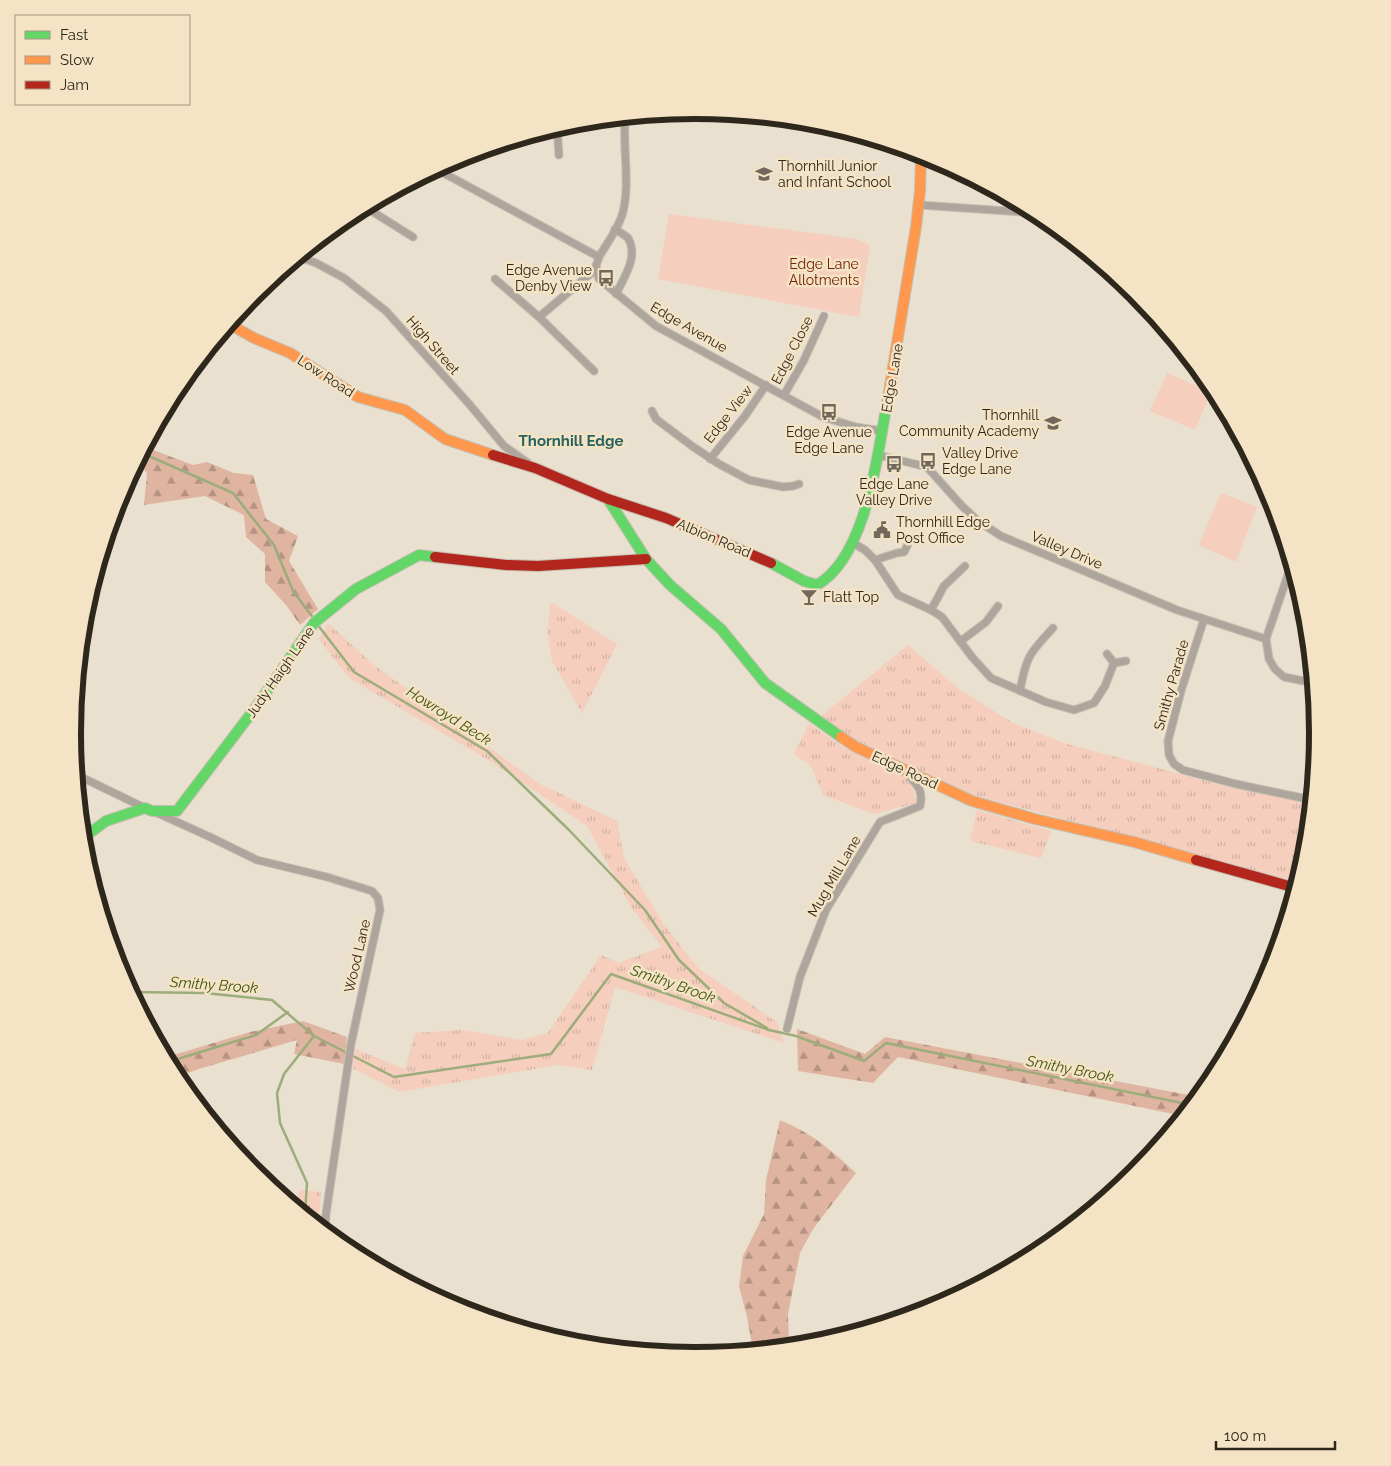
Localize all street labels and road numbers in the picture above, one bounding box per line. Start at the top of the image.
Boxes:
street label: Edge Avenue [648,299,730,355]
street label: High Street [403,312,463,378]
street label: Edge Close [768,313,816,387]
street label: Edge Lane [878,342,906,414]
street label: Low Road [295,352,357,400]
street label: Edge View [700,381,756,446]
street label: Albion Road [675,515,753,561]
street label: Valley Drive [1029,528,1105,572]
street label: Judy Haigh Lane [242,623,318,721]
street label: Smithy Parade [1150,638,1192,732]
street label: Edge Road [869,748,941,792]
street label: Mug Mill Lane [804,833,864,919]
street label: Wood Lane [341,918,373,994]

